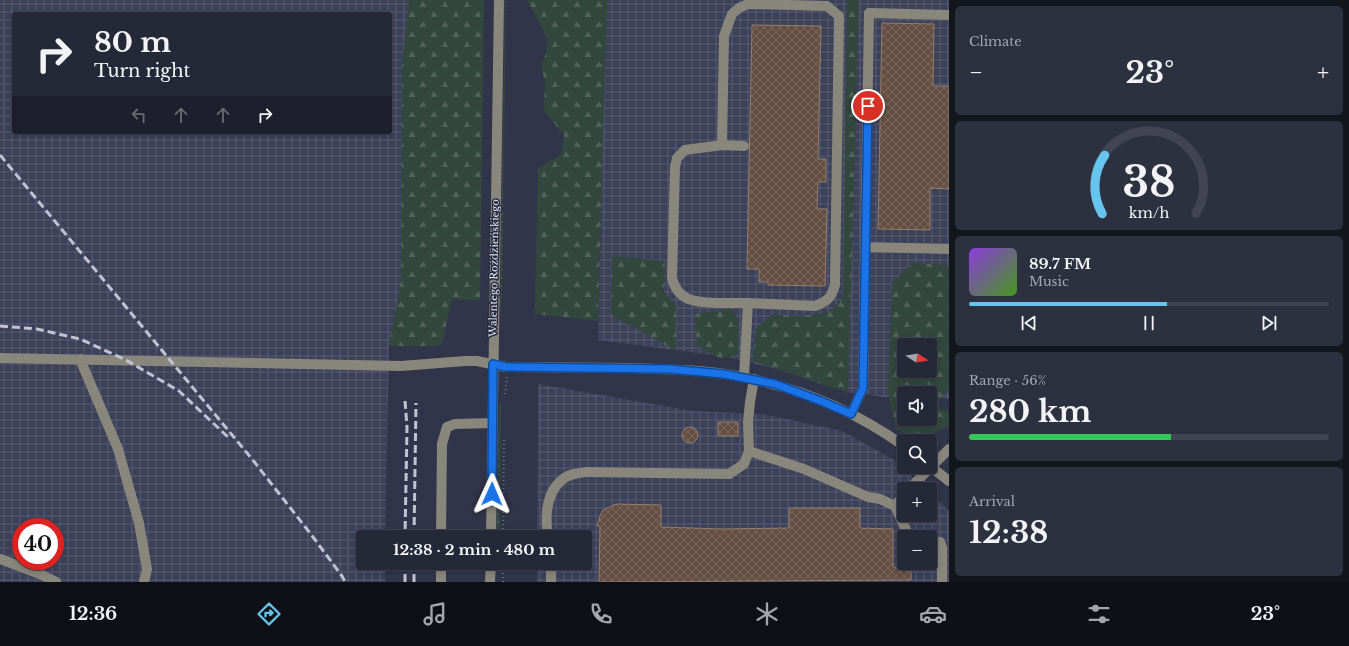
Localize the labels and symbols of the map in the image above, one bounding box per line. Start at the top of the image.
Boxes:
pin [851,89,885,123]
street label: Walentego Roździeńskiego [486,199,502,338]
north arrow [897,338,937,378]
position arrow [471,473,513,515]
speed limit sign: 40 [12,518,64,570]

